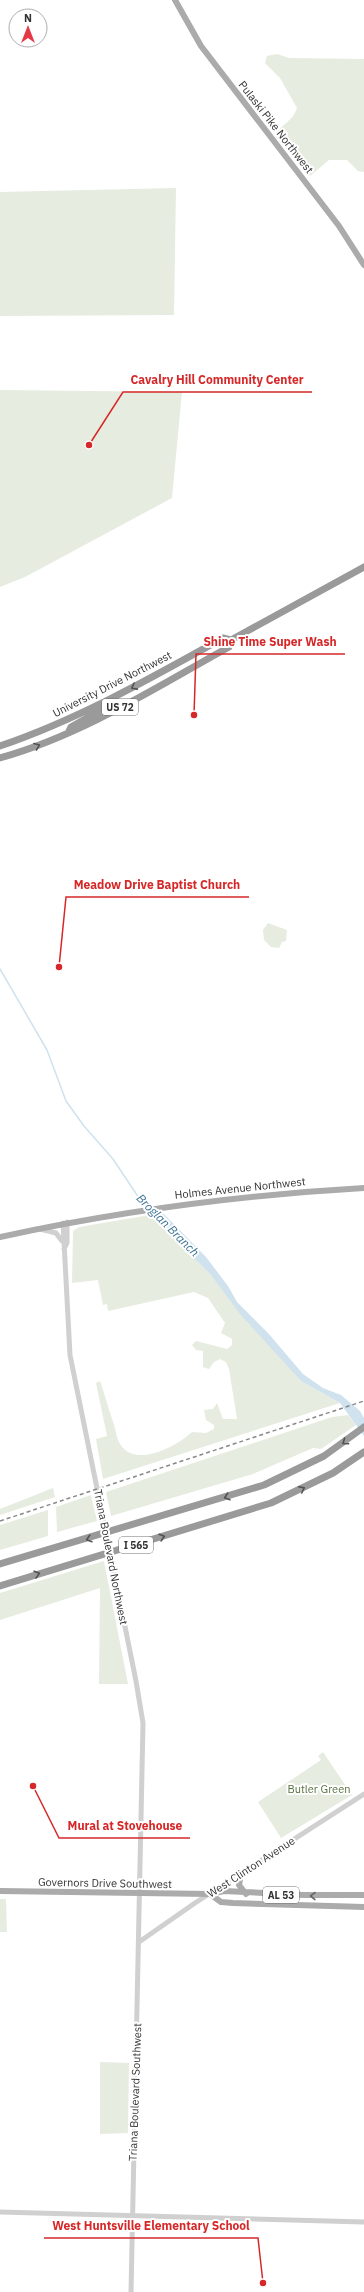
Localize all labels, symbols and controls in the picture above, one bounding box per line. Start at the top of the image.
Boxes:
north arrow [8,8,48,48]
text: N [24,11,32,25]
street label: Pulaski Pike Northwest [236,78,317,176]
callout: Cavalry Hill Community Center [123,368,312,392]
text: Cavalry Hill Community Center [130,372,304,387]
callout: Shine Time Super Wash [196,630,345,654]
text: Shine Time Super Wash [203,634,337,649]
street label: University Drive Northwest [50,648,174,720]
one-way arrow [131,682,138,690]
road number: US 72 [102,699,138,715]
one-way arrow [33,742,40,750]
callout: Meadow Drive Baptist Church [66,873,249,897]
text: Meadow Drive Baptist Church [74,877,240,892]
street label: Holmes Avenue Northwest [174,1174,306,1202]
water label: Broglan Branch [134,1191,203,1260]
one-way arrow [342,1437,349,1444]
one-way arrow [298,1486,306,1494]
street label: Triana Boulevard Northwest [91,1488,131,1626]
one-way arrow [223,1492,230,1501]
one-way arrow [85,1534,92,1543]
one-way arrow [158,1534,165,1542]
road number: I 565 [119,1537,153,1553]
one-way arrow [34,1571,41,1579]
park label: Butler Green [288,1782,350,1796]
callout: Mural at Stovehouse [59,1814,190,1838]
text: Mural at Stovehouse [68,1818,183,1833]
street label: West Clinton Avenue [205,1833,297,1901]
street label: Governors Drive Southwest [38,1875,172,1891]
road number: AL 53 [263,1887,299,1903]
one-way arrow [310,1891,316,1900]
street label: Triana Boulevard Southwest [126,2023,144,2161]
callout: West Huntsville Elementary School [44,2214,258,2238]
text: West Huntsville Elementary School [52,2218,250,2233]

